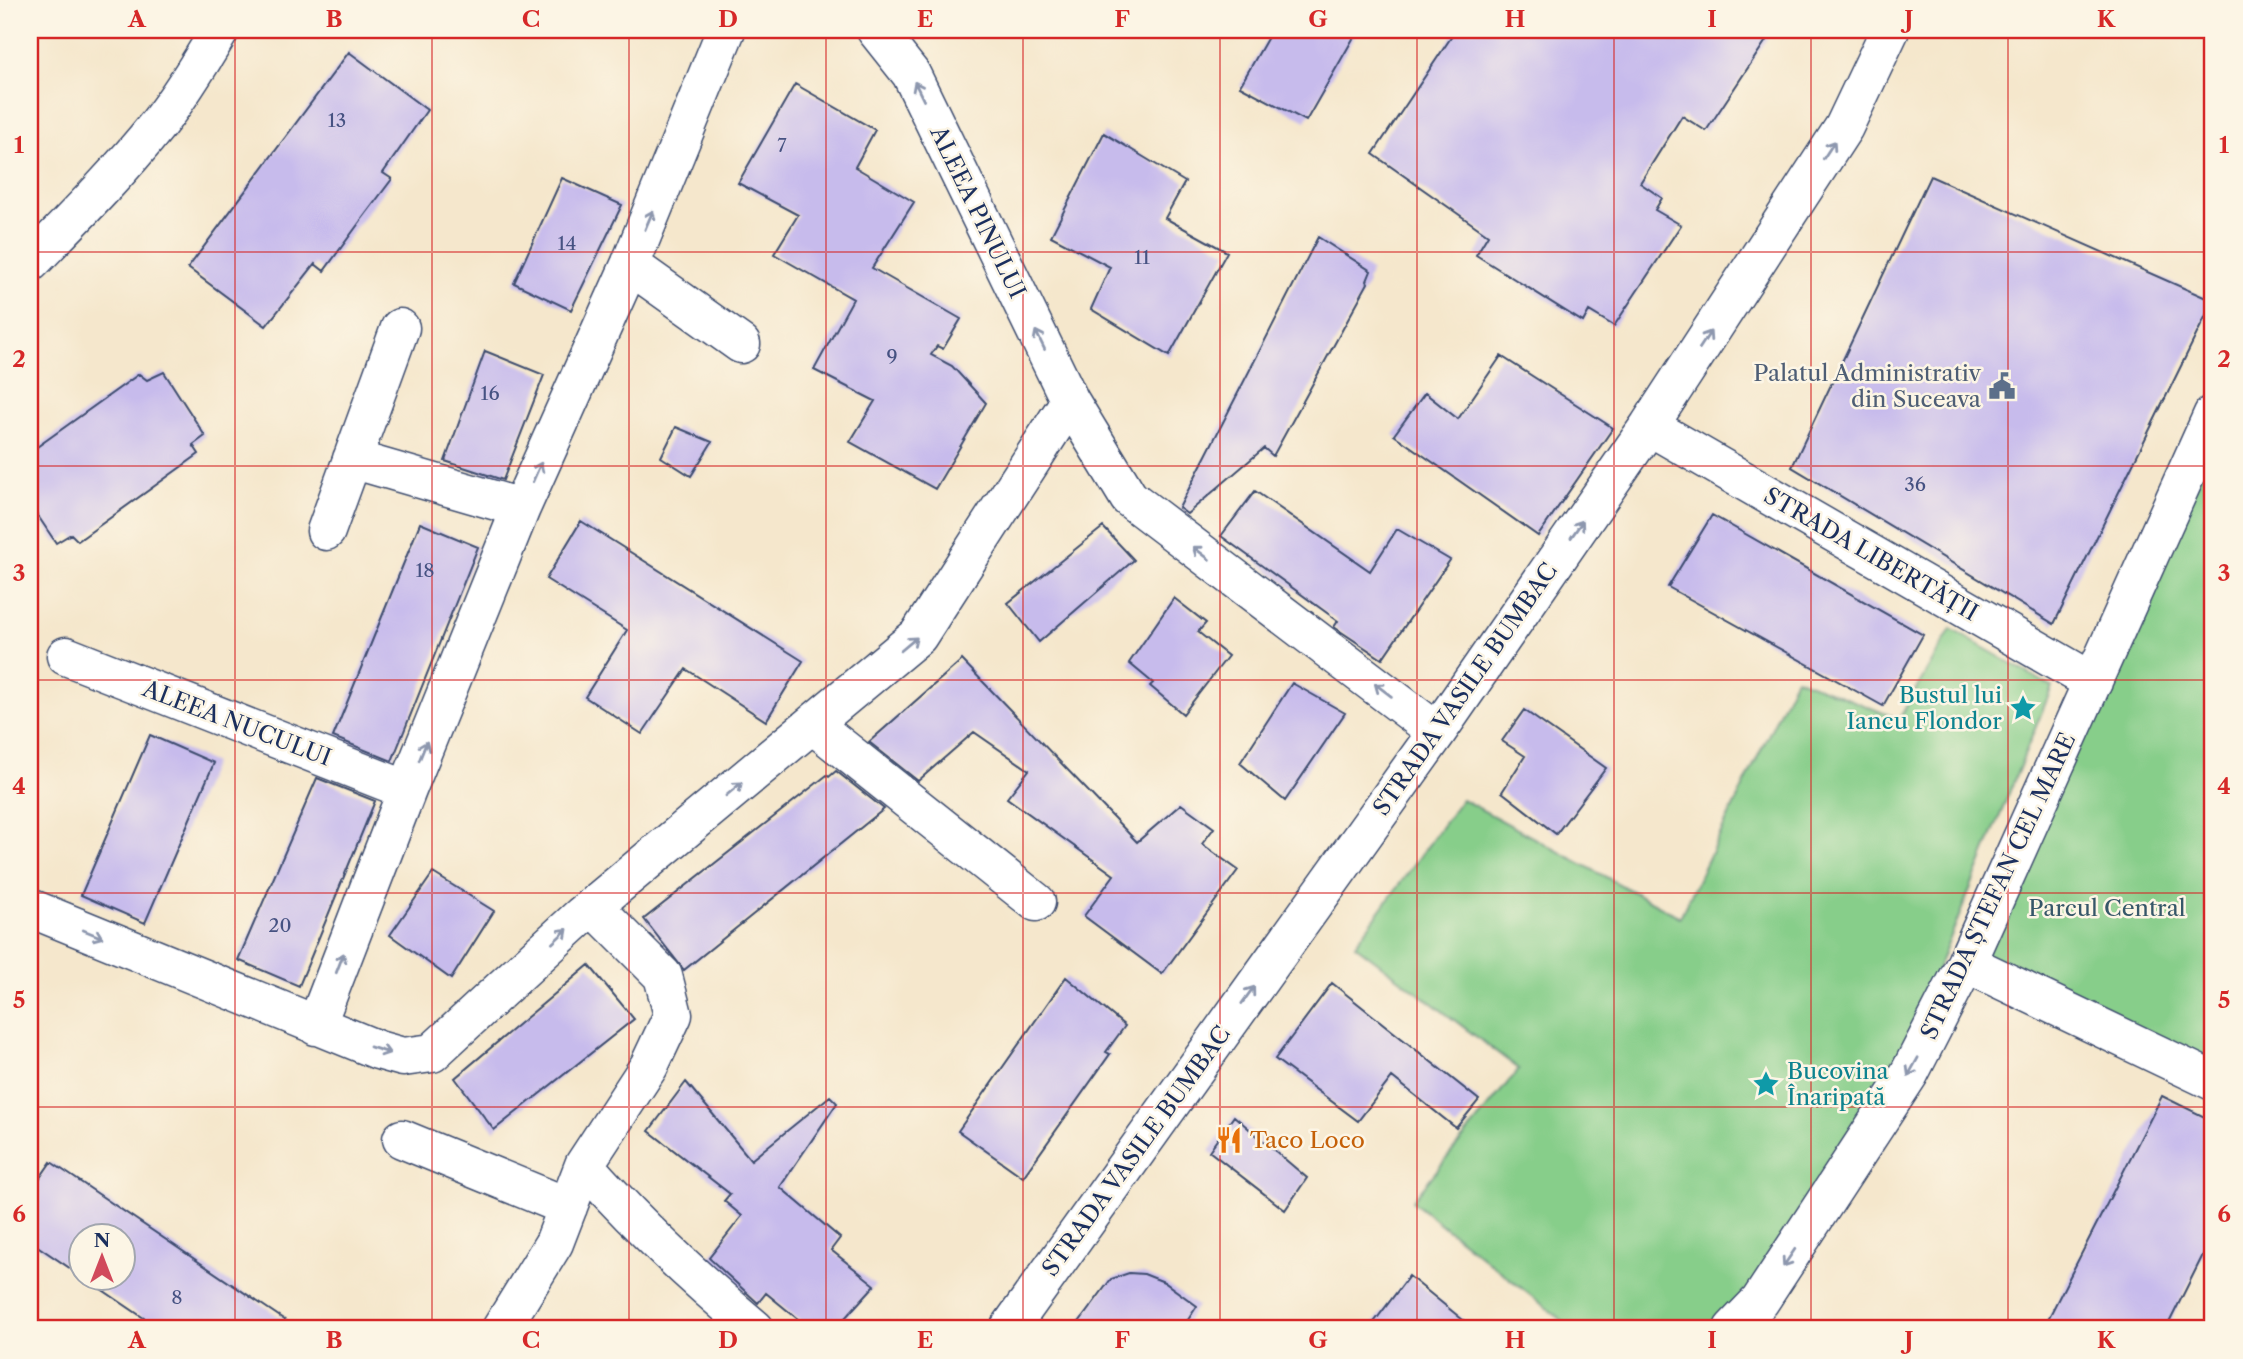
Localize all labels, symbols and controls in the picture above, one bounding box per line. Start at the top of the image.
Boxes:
text: A [127,5,147,33]
text: B [325,5,343,33]
text: C [522,5,540,33]
text: D [718,5,738,33]
text: E [917,5,933,33]
text: F [1114,5,1130,33]
text: G [1308,5,1328,33]
text: H [1505,5,1526,33]
text: I [1707,5,1717,33]
text: J [1900,5,1914,33]
text: K [2097,5,2116,33]
one-way arrow [911,81,925,102]
house number: 13 [328,109,346,132]
street label: ALEEA PINULUI [924,121,1032,303]
text: 1 [14,131,25,159]
text: 1 [2219,131,2230,159]
house number: 7 [777,134,787,157]
one-way arrow [1822,141,1836,160]
one-way arrow [644,209,657,231]
house number: 14 [558,232,576,255]
house number: 11 [1134,246,1150,269]
one-way arrow [1033,330,1047,351]
one-way arrow [1698,331,1712,351]
text: 2 [12,345,26,373]
house number: 9 [886,345,898,368]
text: 2 [2217,345,2231,373]
place label: Palatul Administrativ din Suceava [1753,359,1982,413]
public building icon: Palatul Administrativ din Suceava [1987,371,2017,401]
house number: 16 [480,382,500,405]
one-way arrow [531,462,544,483]
house number: 36 [1904,473,1926,496]
street label: STRADA LIBERTĂȚII [1759,481,1983,627]
one-way arrow [1570,520,1584,539]
one-way arrow [1193,545,1211,560]
street label: STRADA VASILE BUMBAC [1367,557,1563,821]
text: 3 [13,559,26,587]
house number: 18 [415,559,435,582]
text: 3 [2218,559,2231,587]
one-way arrow [900,636,918,652]
street label: ALEEA NUCULUI [138,674,335,772]
place label: Bustul lui Iancu Flondor [1847,681,2002,735]
one-way arrow [1374,683,1392,698]
place icon: Bustul lui Iancu Flondor [2008,693,2038,723]
street label: STRADA ȘTEFAN CEL MARE [1915,728,2081,1044]
one-way arrow [417,741,430,762]
text: 4 [12,772,26,800]
text: 4 [2217,772,2231,800]
one-way arrow [725,781,743,797]
park label: Parcul Central [2028,894,2186,922]
house number: 20 [269,914,291,937]
one-way arrow [551,927,568,944]
one-way arrow [82,929,103,942]
one-way arrow [335,952,348,974]
text: 5 [13,986,25,1014]
one-way arrow [1241,986,1255,1005]
text: 5 [2218,986,2230,1014]
street label: STRADA VASILE BUMBAC [1036,1021,1236,1281]
one-way arrow [368,1045,390,1057]
one-way arrow [1906,1056,1919,1077]
place label: Bucovina Înaripată [1787,1057,1890,1111]
place icon: Bucovina Înaripată [1751,1069,1781,1099]
restaurant icon: Taco Loco [1214,1125,1244,1155]
place label: Taco Loco [1250,1126,1365,1154]
text: 6 [12,1200,26,1228]
text: 6 [2217,1200,2231,1228]
north arrow [66,1222,136,1292]
text: N [94,1229,110,1252]
one-way arrow [1782,1248,1796,1267]
house number: 8 [171,1286,183,1309]
text: A [127,1326,147,1354]
text: B [325,1326,343,1354]
text: C [522,1326,540,1354]
text: D [718,1326,738,1354]
text: E [917,1326,933,1354]
text: F [1114,1326,1130,1354]
text: G [1308,1326,1328,1354]
text: H [1505,1326,1526,1354]
text: I [1707,1326,1717,1354]
text: J [1900,1326,1914,1354]
text: K [2097,1326,2116,1354]

